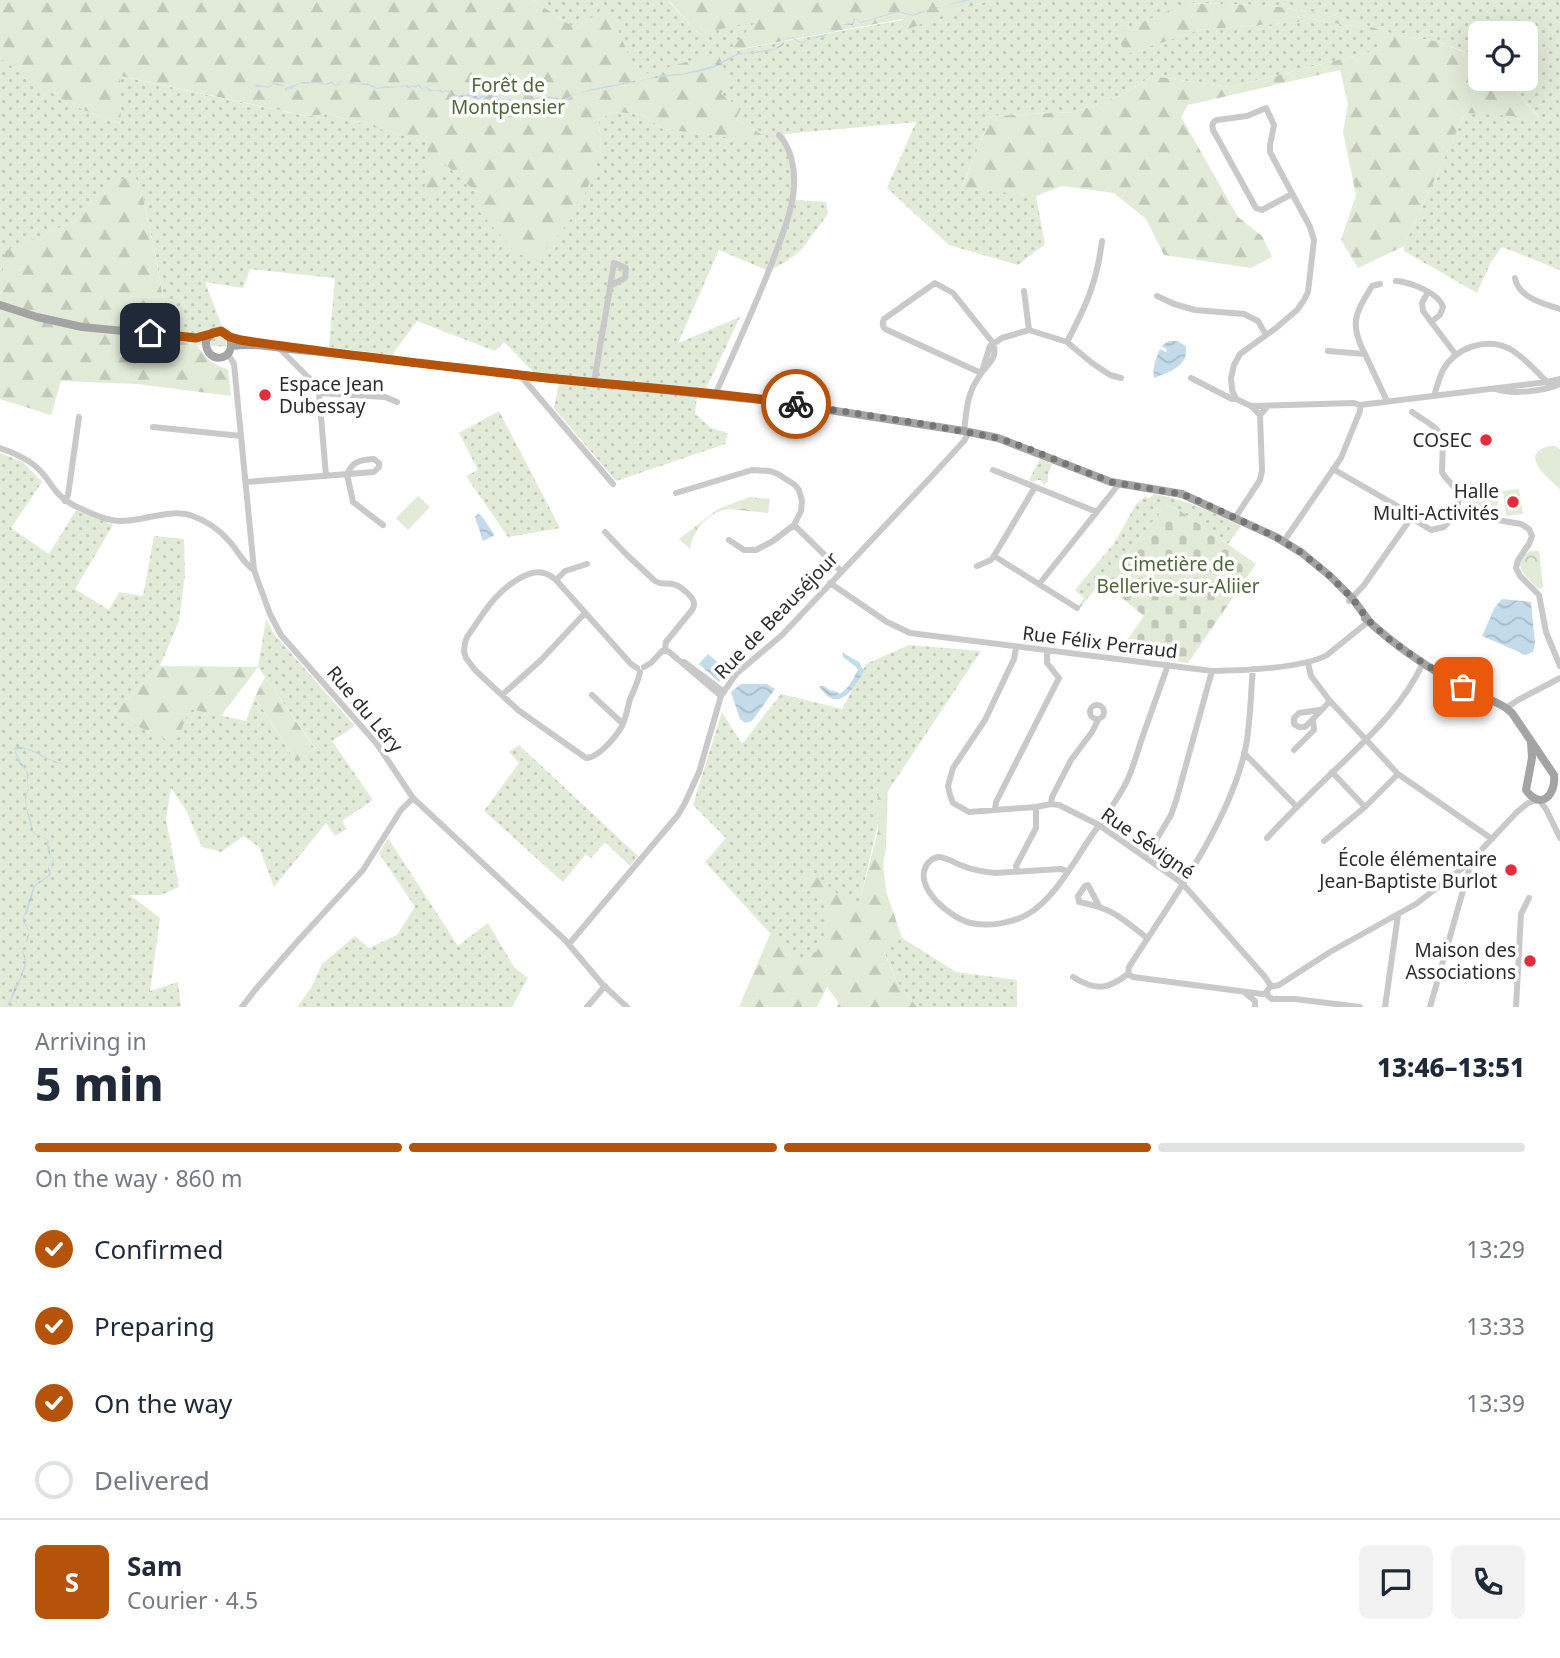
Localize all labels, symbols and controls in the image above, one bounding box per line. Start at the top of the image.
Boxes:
map controls [1468,21,1538,91]
button: locate [1468,21,1538,91]
park label: Forêt de Montpensier [451,72,565,120]
pin [120,303,180,363]
icon: home [131,314,169,352]
courier [761,369,831,439]
place label: Espace Jean Dubessay [279,371,384,419]
icon: bike [777,385,815,423]
marker: Espace Jean Dubessay [257,387,273,403]
place label: COSEC [1413,427,1472,453]
marker: COSEC [1478,432,1494,448]
place label: Halle Multi-Activités [1373,478,1499,526]
marker: Halle Multi-Activités [1505,494,1521,510]
street label: Rue de Beauséjour [708,545,844,684]
park label: Cimetière de Bellerive-sur-Aliier [1096,551,1260,599]
street label: Rue Félix Perraud [1021,620,1179,664]
pin [1433,657,1493,717]
street label: Rue du Léry [321,660,409,758]
icon: bag [1444,668,1482,706]
street label: Rue Sévigné [1096,801,1200,885]
place label: École élémentaire Jean-Baptiste Burlot [1317,846,1497,894]
marker: École élémentaire Jean-Baptiste Burlot [1503,862,1519,878]
place label: Maison des Associations [1405,937,1516,985]
marker: Maison des Associations [1522,953,1538,969]
text: Arriving in [35,1025,147,1057]
text: 13:46–13:51 [1377,1049,1525,1085]
text: 5 min [35,1052,164,1114]
text: On the way · 860 m [35,1162,242,1194]
icon: check [35,1230,73,1268]
text: Confirmed [94,1231,224,1267]
text: 13:29 [1466,1233,1525,1265]
icon: check [35,1307,73,1345]
text: Preparing [94,1308,215,1344]
text: 13:33 [1466,1310,1525,1342]
icon: check [35,1384,73,1422]
text: On the way [94,1385,232,1421]
text: 13:39 [1466,1387,1525,1419]
text: Delivered [94,1462,210,1498]
button: chat [1359,1545,1433,1619]
button: phone [1451,1545,1525,1619]
text: Sam [127,1548,182,1584]
text: S [65,1564,79,1600]
text: Courier · 4.5 [127,1584,258,1616]

